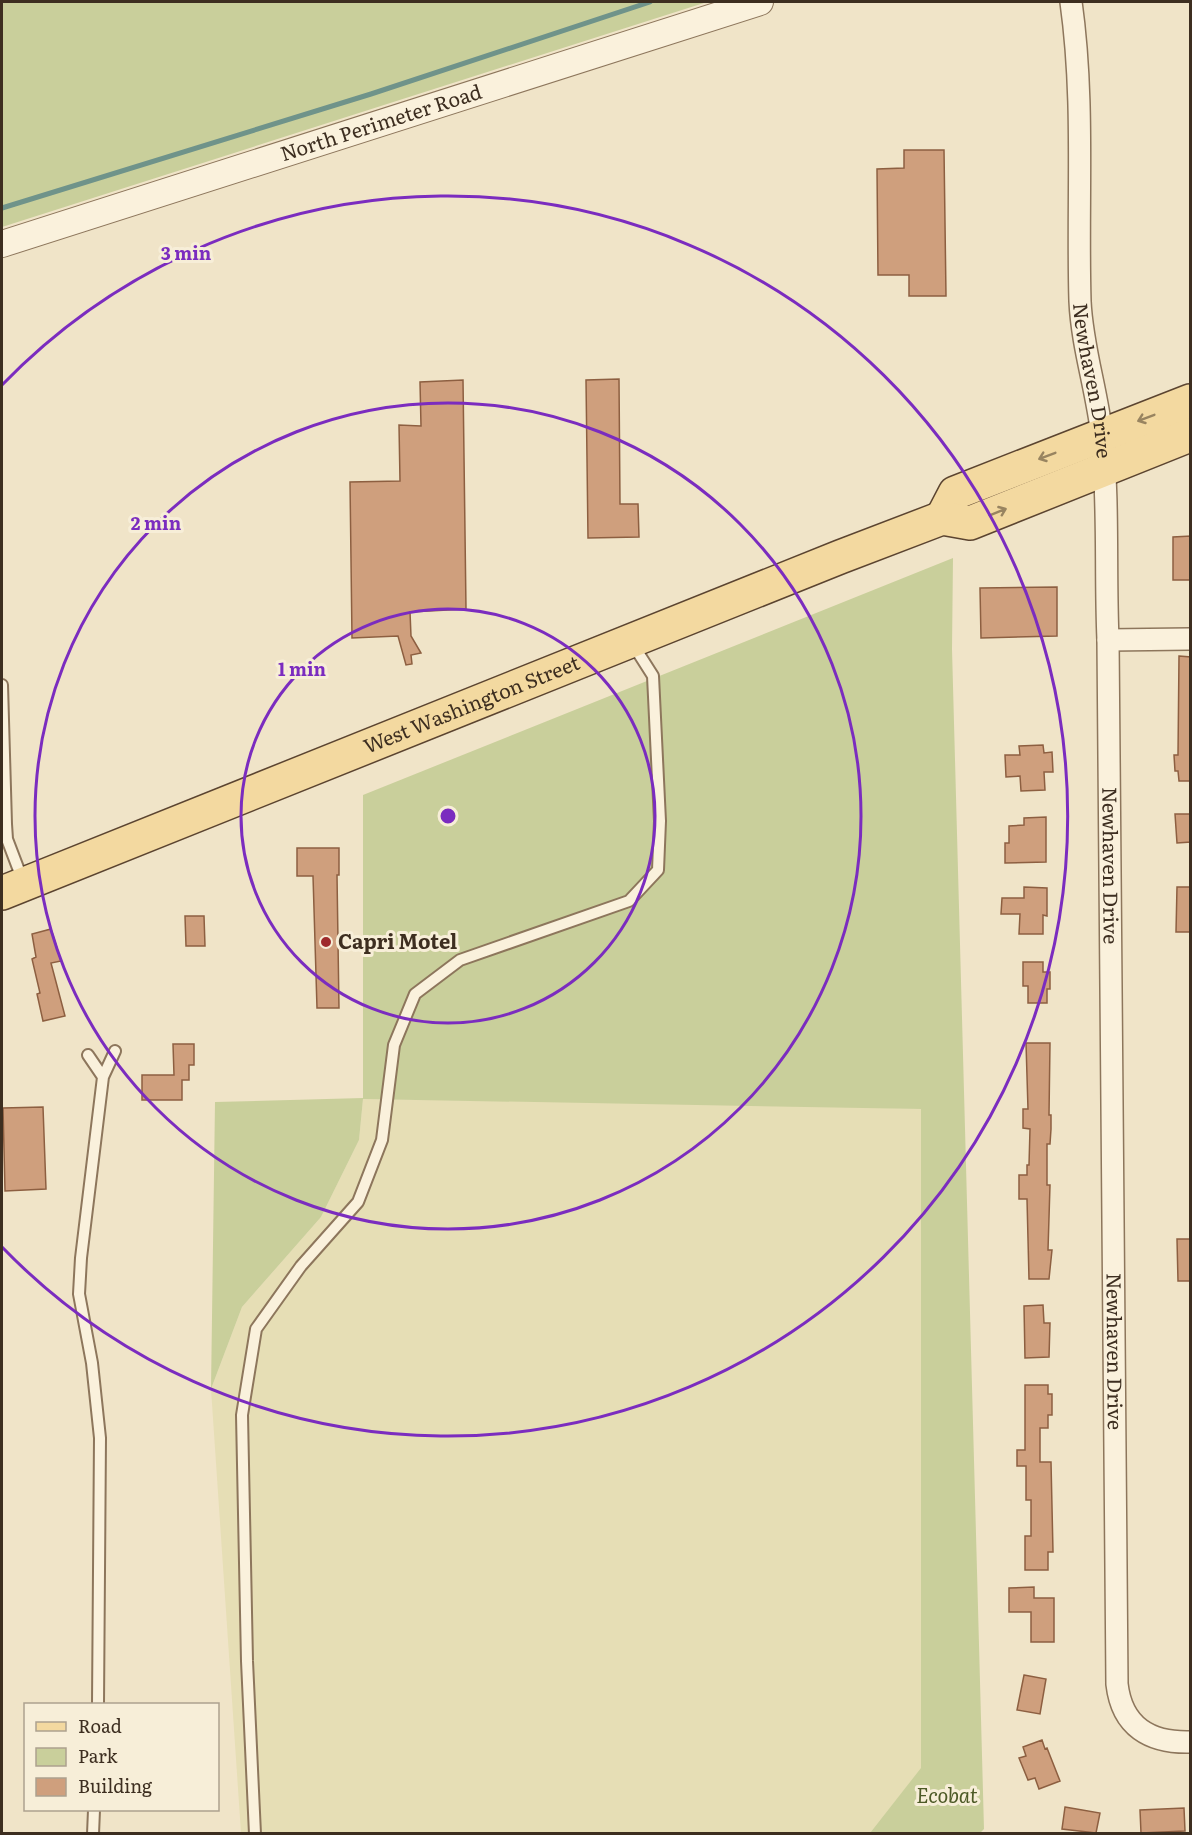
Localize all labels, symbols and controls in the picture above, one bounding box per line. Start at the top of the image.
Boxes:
street label: North Perimeter Road [276,75,485,167]
text: 3 min [161,239,212,266]
street label: Newhaven Drive [1067,302,1121,459]
one-way arrow [1137,414,1156,425]
one-way arrow [1038,451,1057,462]
one-way arrow [988,506,1007,517]
text: 2 min [131,509,182,536]
street label: West Washington Street [358,646,584,760]
text: 1 min [278,655,327,682]
street label: Newhaven Drive [1096,787,1128,944]
centre of rings [438,806,458,826]
place label: Capri Motel [338,925,457,955]
marker: Capri Motel [319,935,333,949]
street label: Newhaven Drive [1100,1273,1132,1430]
legend [24,1703,219,1811]
text: Road [78,1712,122,1739]
text: Park [78,1742,119,1769]
text: Building [78,1772,153,1799]
park label: Ecobat [916,1779,978,1809]

